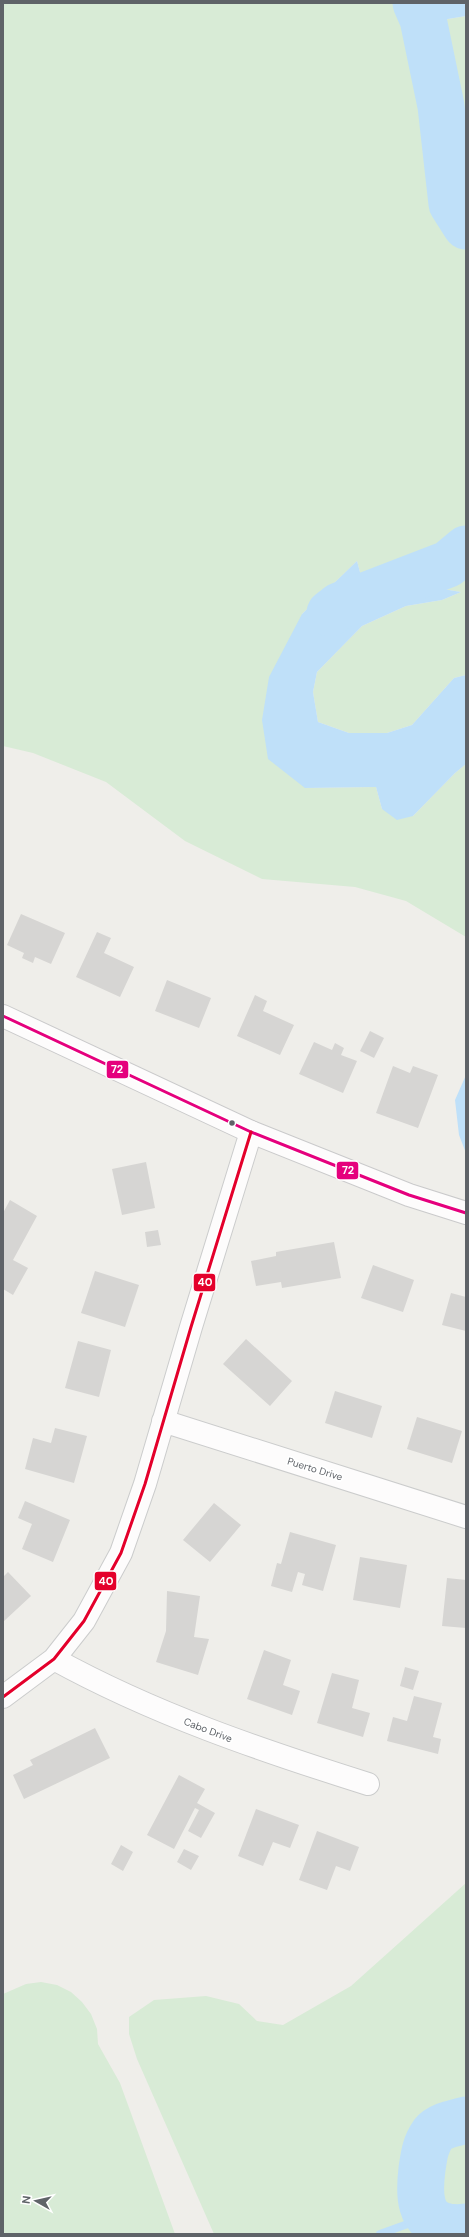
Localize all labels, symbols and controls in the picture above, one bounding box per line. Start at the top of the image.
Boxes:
line badge: 72 [106,1060,129,1079]
text: 72 [111,1062,123,1076]
unlabelled marker [227,1118,237,1128]
line badge: 72 [336,1161,359,1180]
text: 72 [342,1163,354,1177]
line badge: 40 [193,1273,216,1292]
text: 40 [198,1275,213,1289]
street label: Puerto Drive [286,1454,344,1484]
line badge: 40 [94,1571,117,1591]
text: 40 [99,1574,114,1588]
street label: Cabo Drive [182,1715,234,1745]
north arrow [16,2181,56,2221]
text: N [19,2195,34,2205]

